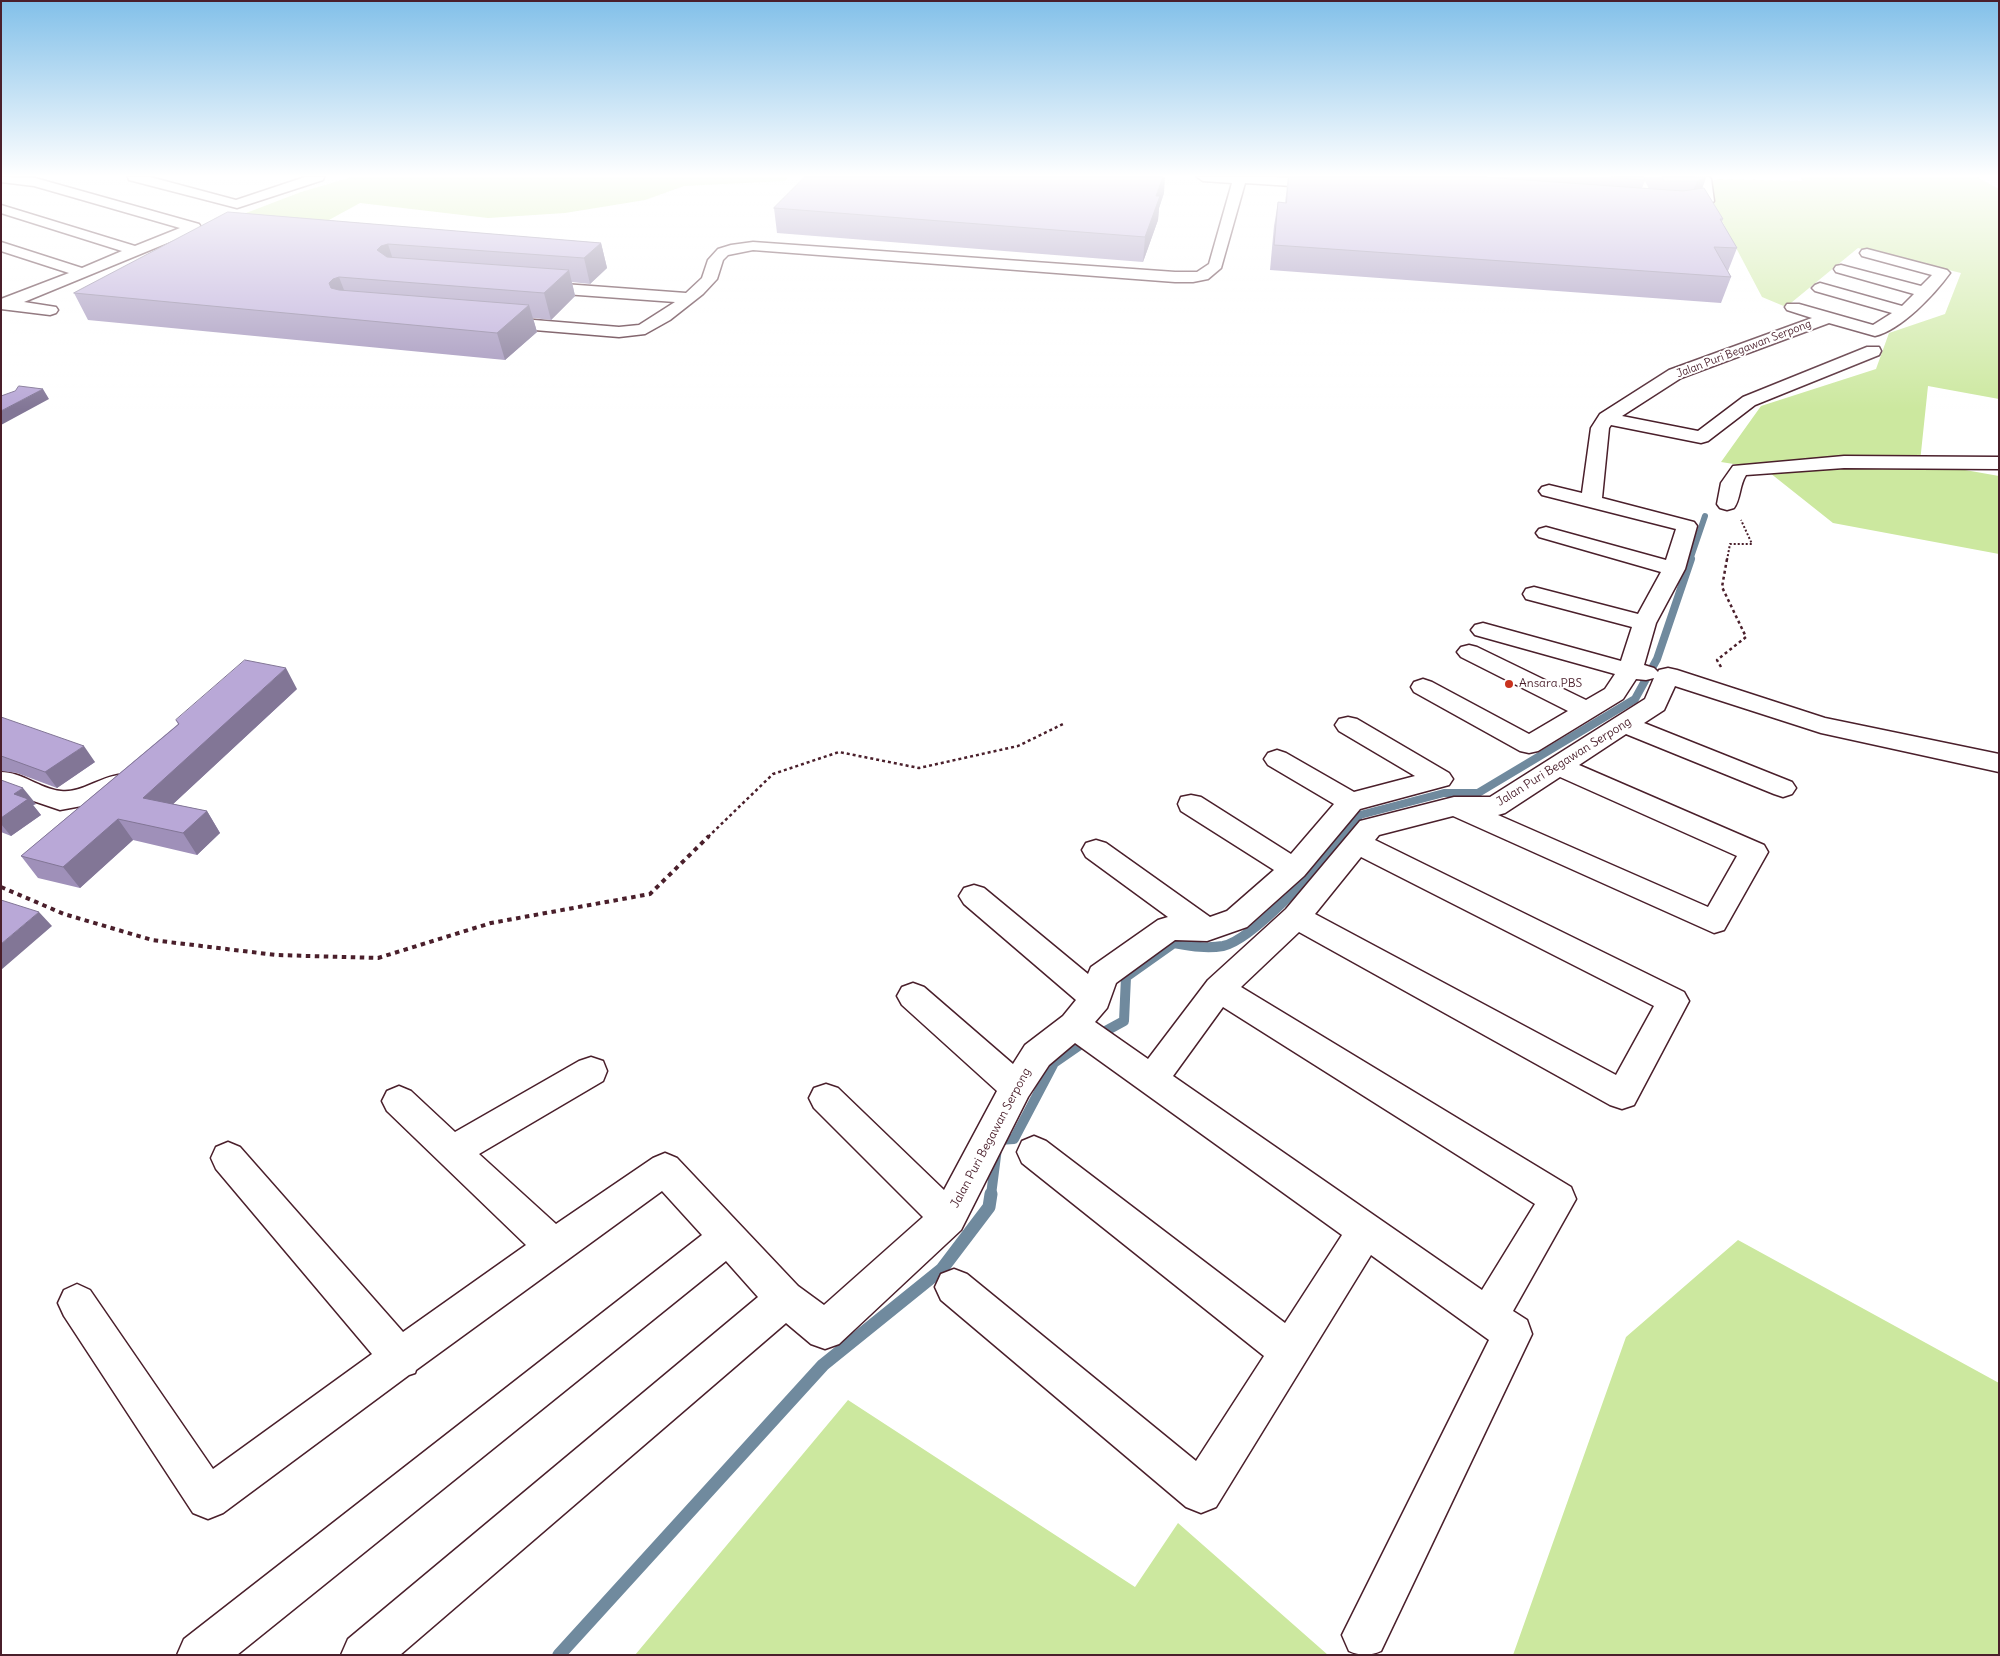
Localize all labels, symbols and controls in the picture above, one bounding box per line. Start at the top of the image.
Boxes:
street label: Jalan Puri Begawan Serpong [1675,317,1813,381]
place label: Ansara PBS [1519,677,1582,691]
marker: Ansara PBS [1503,678,1515,690]
street label: Jalan Puri Begawan Serpong [1494,715,1634,809]
street label: Jalan Puri Begawan Serpong [948,1066,1034,1210]

